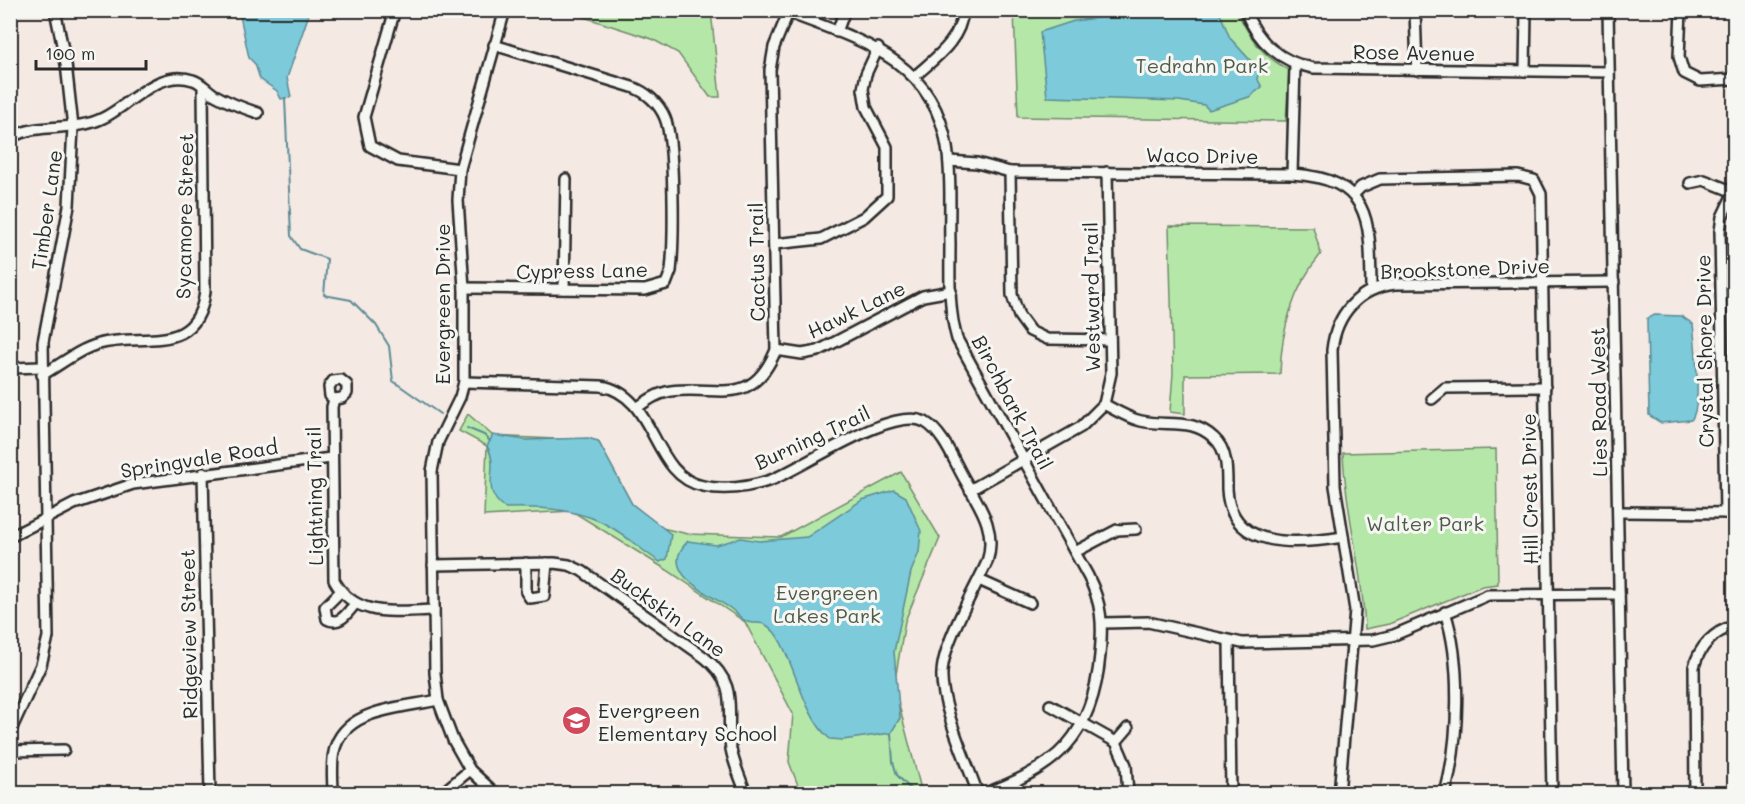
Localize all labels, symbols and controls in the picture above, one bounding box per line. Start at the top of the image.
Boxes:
scale bar [36,33,146,71]
street label: Rose Avenue [1353,38,1475,66]
text: 100 m [45,41,95,65]
park label: Tedrahn Park [1136,52,1268,78]
street label: Sycamore Street [170,133,198,299]
street label: Waco Drive [1145,141,1259,169]
street label: Timber Lane [25,148,67,272]
street label: Cactus Trail [742,202,770,322]
street label: Westward Trail [1077,222,1105,372]
street label: Evergreen Drive [429,223,455,385]
street label: Brookstone Drive [1380,252,1550,284]
street label: Crystal Shore Drive [1689,254,1719,448]
street label: Cypress Lane [516,256,648,284]
street label: Hawk Lane [803,274,909,344]
street label: Lies Road West [1584,327,1612,477]
street label: Birchbark Trail [967,330,1059,474]
street label: Burning Trail [750,399,874,475]
street label: Hill Crest Drive [1515,413,1543,565]
street label: Lightning Trail [300,426,328,566]
street label: Springvale Road [118,433,280,483]
park label: Walter Park [1366,510,1484,536]
street label: Ridgeview Street [174,549,202,719]
street label: Buckskin Lane [606,561,732,663]
park label: Evergreen Lakes Park [773,579,881,628]
place label: Evergreen Elementary School [598,697,777,746]
school or university icon: Evergreen Elementary School [561,705,593,737]

